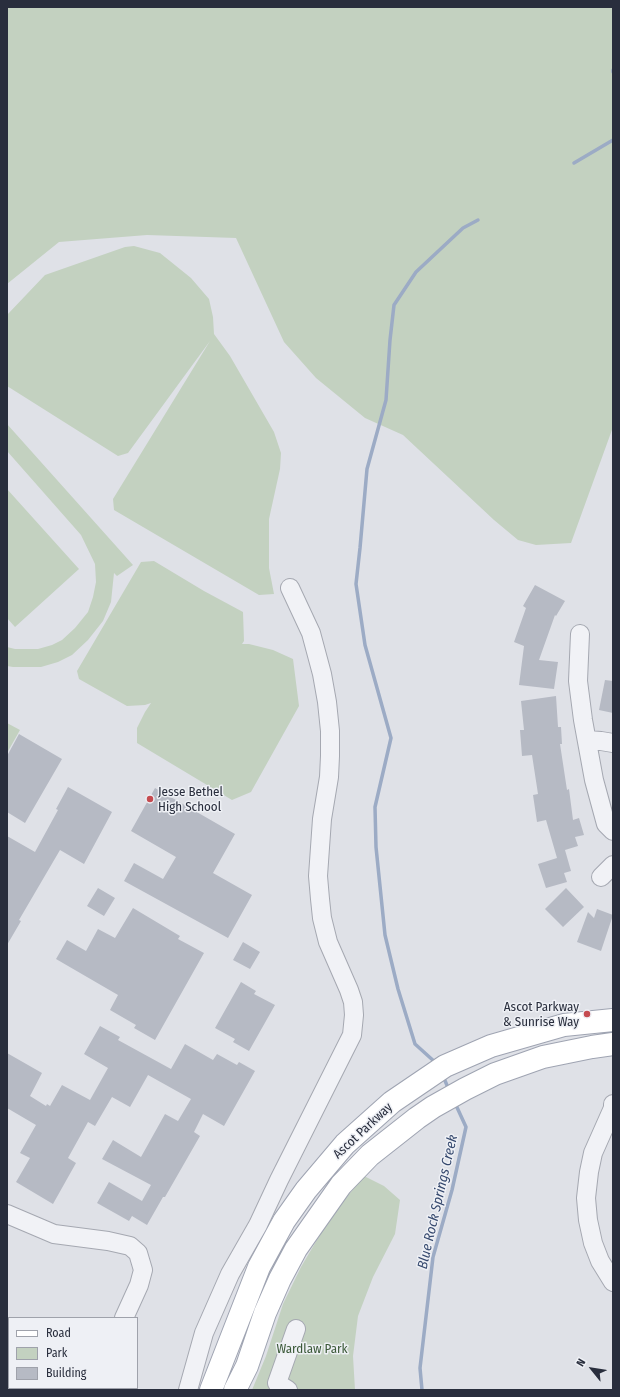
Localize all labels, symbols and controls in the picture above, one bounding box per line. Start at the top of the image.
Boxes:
place label: Jesse Bethel High School [158,784,223,815]
marker: Jesse Bethel High School [145,794,155,804]
place label: Ascot Parkway & Sunrise Way [503,999,579,1030]
marker: Ascot Parkway & Sunrise Way [582,1009,592,1019]
street label: Ascot Parkway [330,1100,396,1162]
water label: Blue Rock Springs Creek [414,1133,462,1271]
legend [8,1317,138,1389]
text: Road [46,1326,71,1340]
park label: Wardlaw Park [276,1341,348,1357]
text: Park [46,1346,67,1360]
north arrow [572,1349,612,1389]
text: N [574,1357,588,1369]
text: Building [46,1366,86,1380]

